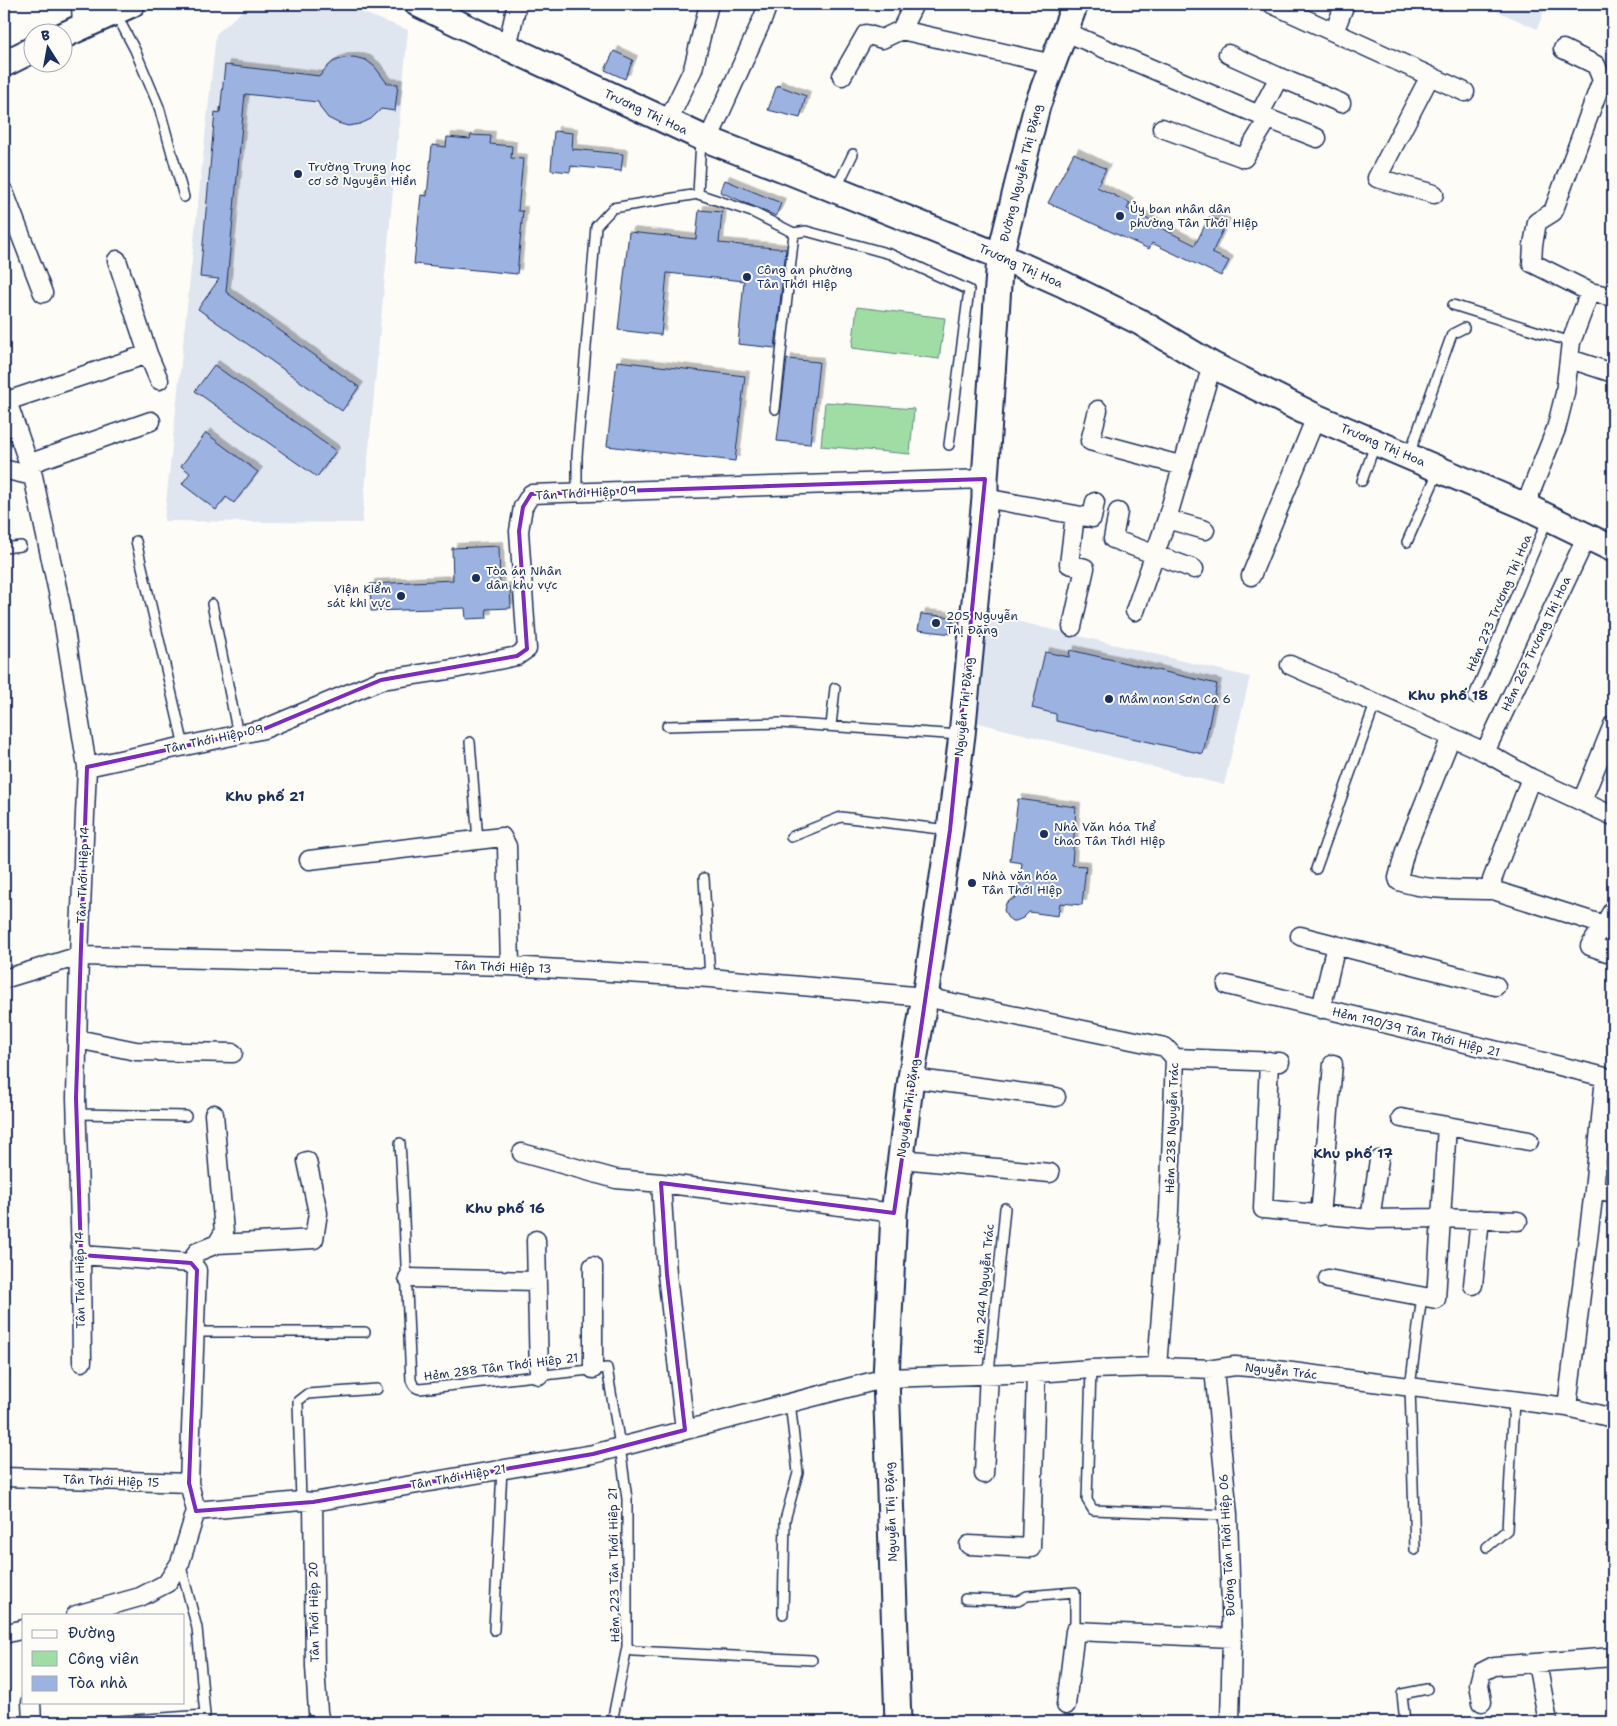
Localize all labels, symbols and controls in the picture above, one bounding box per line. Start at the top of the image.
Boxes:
north arrow [22,22,72,72]
text: B [40,26,52,45]
street label: Trương Thị Hoa [602,86,691,139]
street label: Đường Nguyễn Thị Đặng [996,102,1046,244]
place label: Trường Trung học cơ sở Nguyễn Hiền [308,159,417,189]
marker: Trường Trung học cơ sở Nguyễn Hiền [292,168,304,180]
place label: Ủy ban nhân dân phường Tân Thới Hiệp [1130,201,1258,231]
marker: Ủy ban nhân dân phường Tân Thới Hiệp [1114,210,1126,222]
street label: Trương Thị Hoa [976,240,1066,292]
place label: Công an phường Tân Thới Hiệp [757,262,853,292]
marker: Công an phường Tân Thới Hiệp [741,271,753,283]
street label: Trương Thị Hoa [1338,420,1428,470]
street label: Tân Thới Hiệp 09 [535,482,637,504]
street label: Hẻm 273 Trương Thị Hoa [1463,531,1535,674]
place label: Tòa án Nhân dân khu vực [486,563,562,593]
marker: Tòa án Nhân dân khu vực [470,572,482,584]
street label: Hẻm 267 Trương Thị Hoa [1498,573,1575,714]
place label: Viện Kiểm sát khi vực [327,581,391,611]
marker: Viện Kiểm sát khi vực [395,590,407,602]
place label: 205 Nguyễn Thị Đặng [946,608,1018,638]
marker: 205 Nguyễn Thị Đặng [930,617,942,629]
street label: Nguyễn Thị Đặng [951,656,977,758]
district label: Khu phố 18 [1408,686,1488,704]
place label: Mầm non Sơn Ca 6 [1119,691,1231,707]
marker: Mầm non Sơn Ca 6 [1103,693,1115,705]
street label: Tân Thới Hiệp 09 [163,721,265,757]
district label: Khu phố 21 [225,787,305,805]
place label: Nhà Văn hóa Thể thao Tân Thới Hiệp [1054,819,1166,849]
street label: Tân Thới Hiệp 14 [73,826,93,924]
marker: Nhà Văn hóa Thể thao Tân Thới Hiệp [1038,828,1050,840]
place label: Nhà văn hóa Tân Thới Hiệp [982,868,1062,898]
marker: Nhà văn hóa Tân Thới Hiệp [966,877,978,889]
street label: Tân Thới Hiệp 13 [454,957,552,977]
street label: Hẻm 190/39 Tân Thới Hiệp 21 [1331,1003,1501,1061]
street label: Nguyễn Thị Đặng [893,1057,923,1159]
street label: Hẻm 238 Nguyễn Trác [1162,1062,1182,1194]
district label: Khu phố 17 [1313,1144,1393,1162]
district label: Khu phố 16 [465,1199,545,1217]
street label: Hẻm 244 Nguyễn Trác [970,1223,998,1355]
street label: Tân Thới Hiệp 14 [71,1231,89,1329]
street label: Hẻm 288 Tân Thới Hiêp 21 [423,1350,579,1384]
street label: Nguyễn Trác [1244,1359,1318,1383]
street label: Tân Thới Hiệp 21 [409,1461,507,1493]
street label: Nguyễn Thị Đặng [881,1462,901,1562]
street label: Tân Thới Hiệp 15 [62,1471,160,1491]
street label: Đường Tân Thời Hiệp 06 [1215,1473,1239,1617]
street label: Hẻm 223 Tân Thới Hiêp 21 [605,1487,623,1643]
street label: Tân Thới Hiệp 20 [305,1561,323,1663]
legend [22,1614,185,1704]
text: Đường [68,1623,115,1643]
text: Công viên [68,1649,139,1669]
text: Tòa nhà [68,1673,128,1693]

